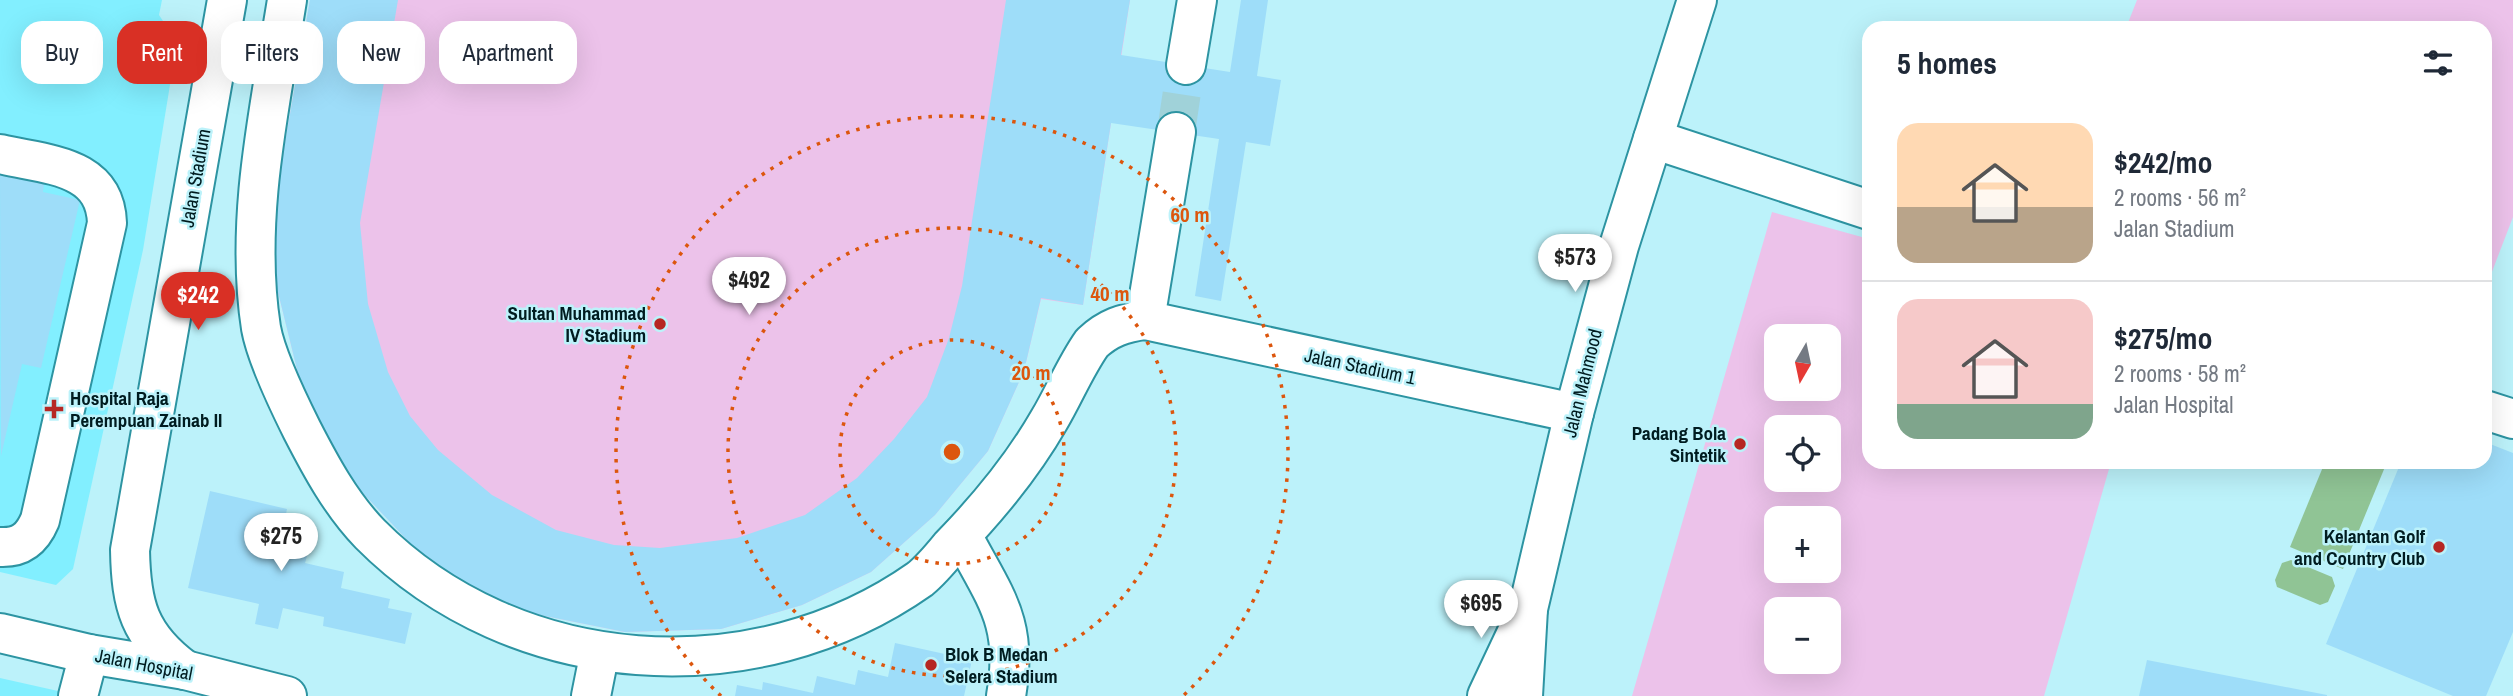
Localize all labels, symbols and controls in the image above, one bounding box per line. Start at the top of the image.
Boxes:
chip: Buy [21,21,103,84]
chip: Rent [117,21,207,84]
chip: Filters [221,21,323,84]
chip: New [337,21,425,84]
chip: Apartment [439,21,577,84]
text: 5 homes [1897,43,1997,83]
icon: filters [2419,44,2457,82]
street label: Jalan Stadium [174,127,216,229]
text: $242/mo [2114,142,2212,182]
icon: home [1953,151,2037,235]
text: 2 rooms · 56 m² [2114,182,2246,213]
text: 60 m [1170,200,1210,229]
text: Jalan Stadium [2114,213,2235,244]
pin: $573 [1534,234,1616,294]
text: $573 [1554,241,1596,272]
pin: $492 [708,258,790,317]
text: $492 [728,264,770,295]
pin: $242 [157,272,239,332]
text: $242 [177,279,219,310]
text: 40 m [1090,279,1130,308]
place label: Sultan Muhammad IV Stadium [507,300,646,348]
marker: Sultan Muhammad IV Stadium [652,316,668,332]
text: $275/mo [2114,318,2212,358]
north arrow [1764,324,1841,401]
map controls [1764,324,1841,674]
street label: Jalan Mahmood [1556,326,1608,440]
icon: home [1953,327,2037,411]
street label: Jalan Stadium 1 [1302,342,1418,390]
text: 20 m [1011,358,1051,387]
text: 2 rooms · 58 m² [2114,358,2246,389]
place label: Hospital Raja Perempuan Zainab II [70,385,222,433]
text: Jalan Hospital [2114,389,2234,420]
marker: Hospital Raja Perempuan Zainab II [44,399,64,419]
button: locate [1764,415,1841,492]
place label: Padang Bola Sintetik [1632,420,1726,468]
marker: Padang Bola Sintetik [1732,436,1748,452]
centre of rings [940,440,964,464]
button: + [1764,506,1841,583]
pin: $275 [240,514,322,573]
text: $275 [260,520,302,551]
place label: Kelantan Golf and Country Club [2294,523,2426,571]
marker: Kelantan Golf and Country Club [2431,539,2447,555]
pin: $695 [1440,580,1522,640]
text: $695 [1460,587,1502,618]
button: − [1764,597,1841,674]
place label: Blok B Medan Selera Stadium [945,641,1058,689]
street label: Jalan Hospital [93,642,195,686]
marker: Blok B Medan Selera Stadium [923,657,939,673]

